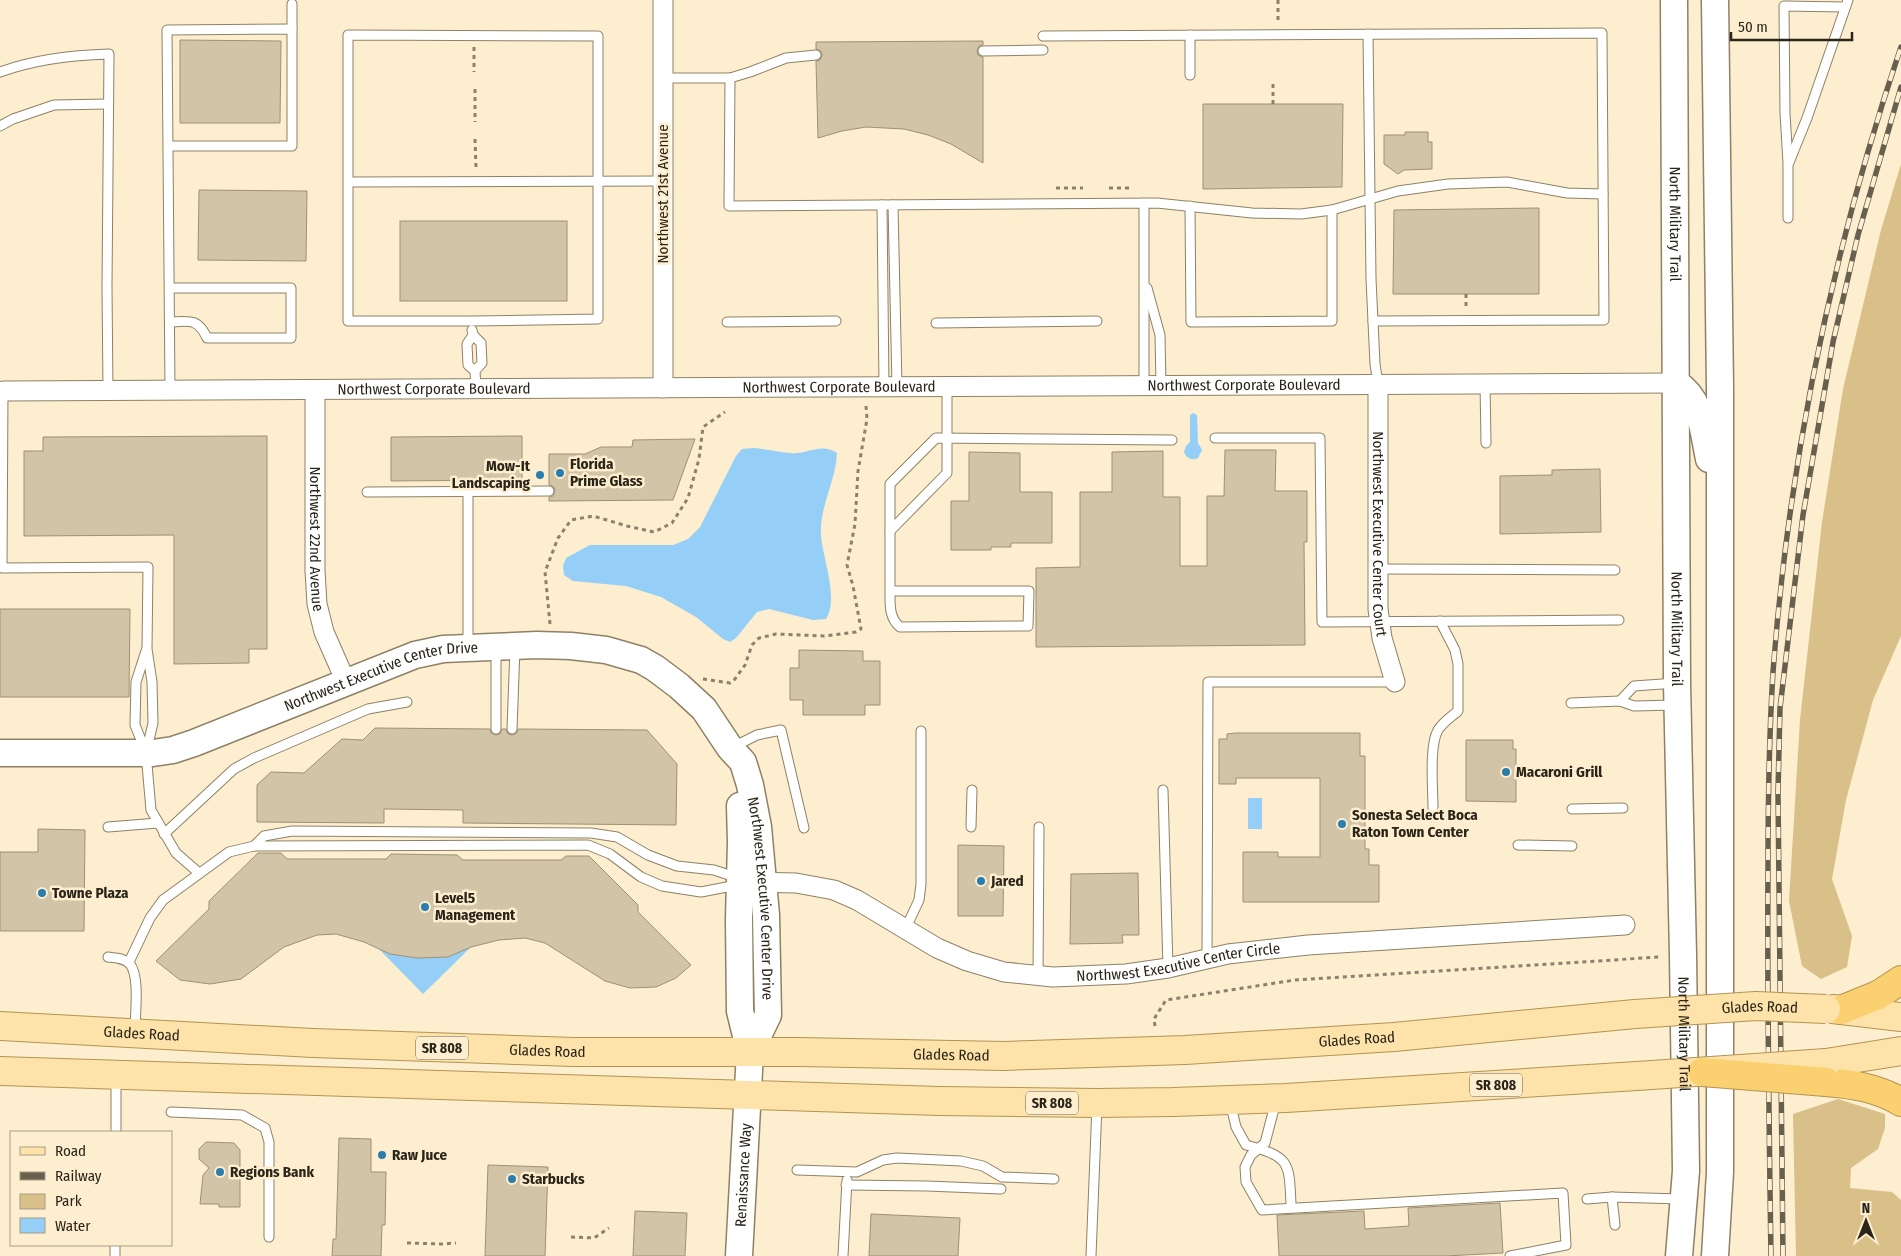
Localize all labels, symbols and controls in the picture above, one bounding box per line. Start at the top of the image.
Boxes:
scale bar [1731,10,1852,42]
text: 50 m [1738,18,1768,36]
street label: Northwest 21st Avenue [654,124,672,264]
street label: North Military Trail [1666,167,1684,281]
street label: Northwest Corporate Boulevard [1147,376,1341,395]
street label: Northwest Corporate Boulevard [742,378,936,396]
street label: Northwest Corporate Boulevard [337,379,531,398]
street label: Northwest Executive Center Court [1369,431,1391,638]
place label: Florida Prime Glass [570,455,643,490]
place label: Mow-It Landscaping [452,457,531,492]
street label: Northwest 22nd Avenue [306,466,328,613]
marker: Florida Prime Glass [554,467,566,479]
marker: Mow-It Landscaping [534,469,546,481]
street label: North Military Trail [1668,572,1686,687]
street label: Northwest Executive Center Drive [281,639,478,715]
place label: Macaroni Grill [1516,763,1603,781]
marker: Macaroni Grill [1500,766,1512,778]
street label: Northwest Executive Center Drive [743,795,777,1000]
place label: Sonesta Select Boca Raton Town Center [1352,806,1478,841]
marker: Sonesta Select Boca Raton Town Center [1336,818,1348,830]
place label: Jared [990,872,1024,890]
marker: Jared [975,875,987,887]
place label: Towne Plaza [52,884,129,902]
marker: Towne Plaza [36,887,48,899]
place label: Level5 Management [435,889,516,924]
marker: Level5 Management [419,901,431,913]
street label: Northwest Executive Center Circle [1076,939,1281,985]
street label: North Military Trail [1674,976,1694,1091]
street label: Glades Road [1721,997,1798,1017]
street label: Glades Road [103,1023,180,1045]
street label: Glades Road [1318,1028,1396,1051]
road number: SR 808 [416,1036,468,1060]
street label: Glades Road [509,1041,586,1061]
street label: Glades Road [913,1045,990,1065]
road number: SR 808 [1470,1074,1522,1096]
road number: SR 808 [1026,1092,1078,1114]
street label: Renaissance Way [732,1122,755,1228]
legend [10,1131,172,1246]
text: Road [55,1142,86,1160]
place label: Raw Juce [392,1146,447,1164]
marker: Raw Juce [376,1149,388,1161]
place label: Regions Bank [230,1163,314,1181]
marker: Regions Bank [214,1166,226,1178]
text: Railway [55,1167,102,1185]
place label: Starbucks [522,1170,585,1188]
marker: Starbucks [506,1173,518,1185]
text: Park [55,1192,82,1210]
north arrow [1841,1196,1891,1246]
text: N [1862,1200,1870,1217]
text: Water [55,1217,91,1235]

